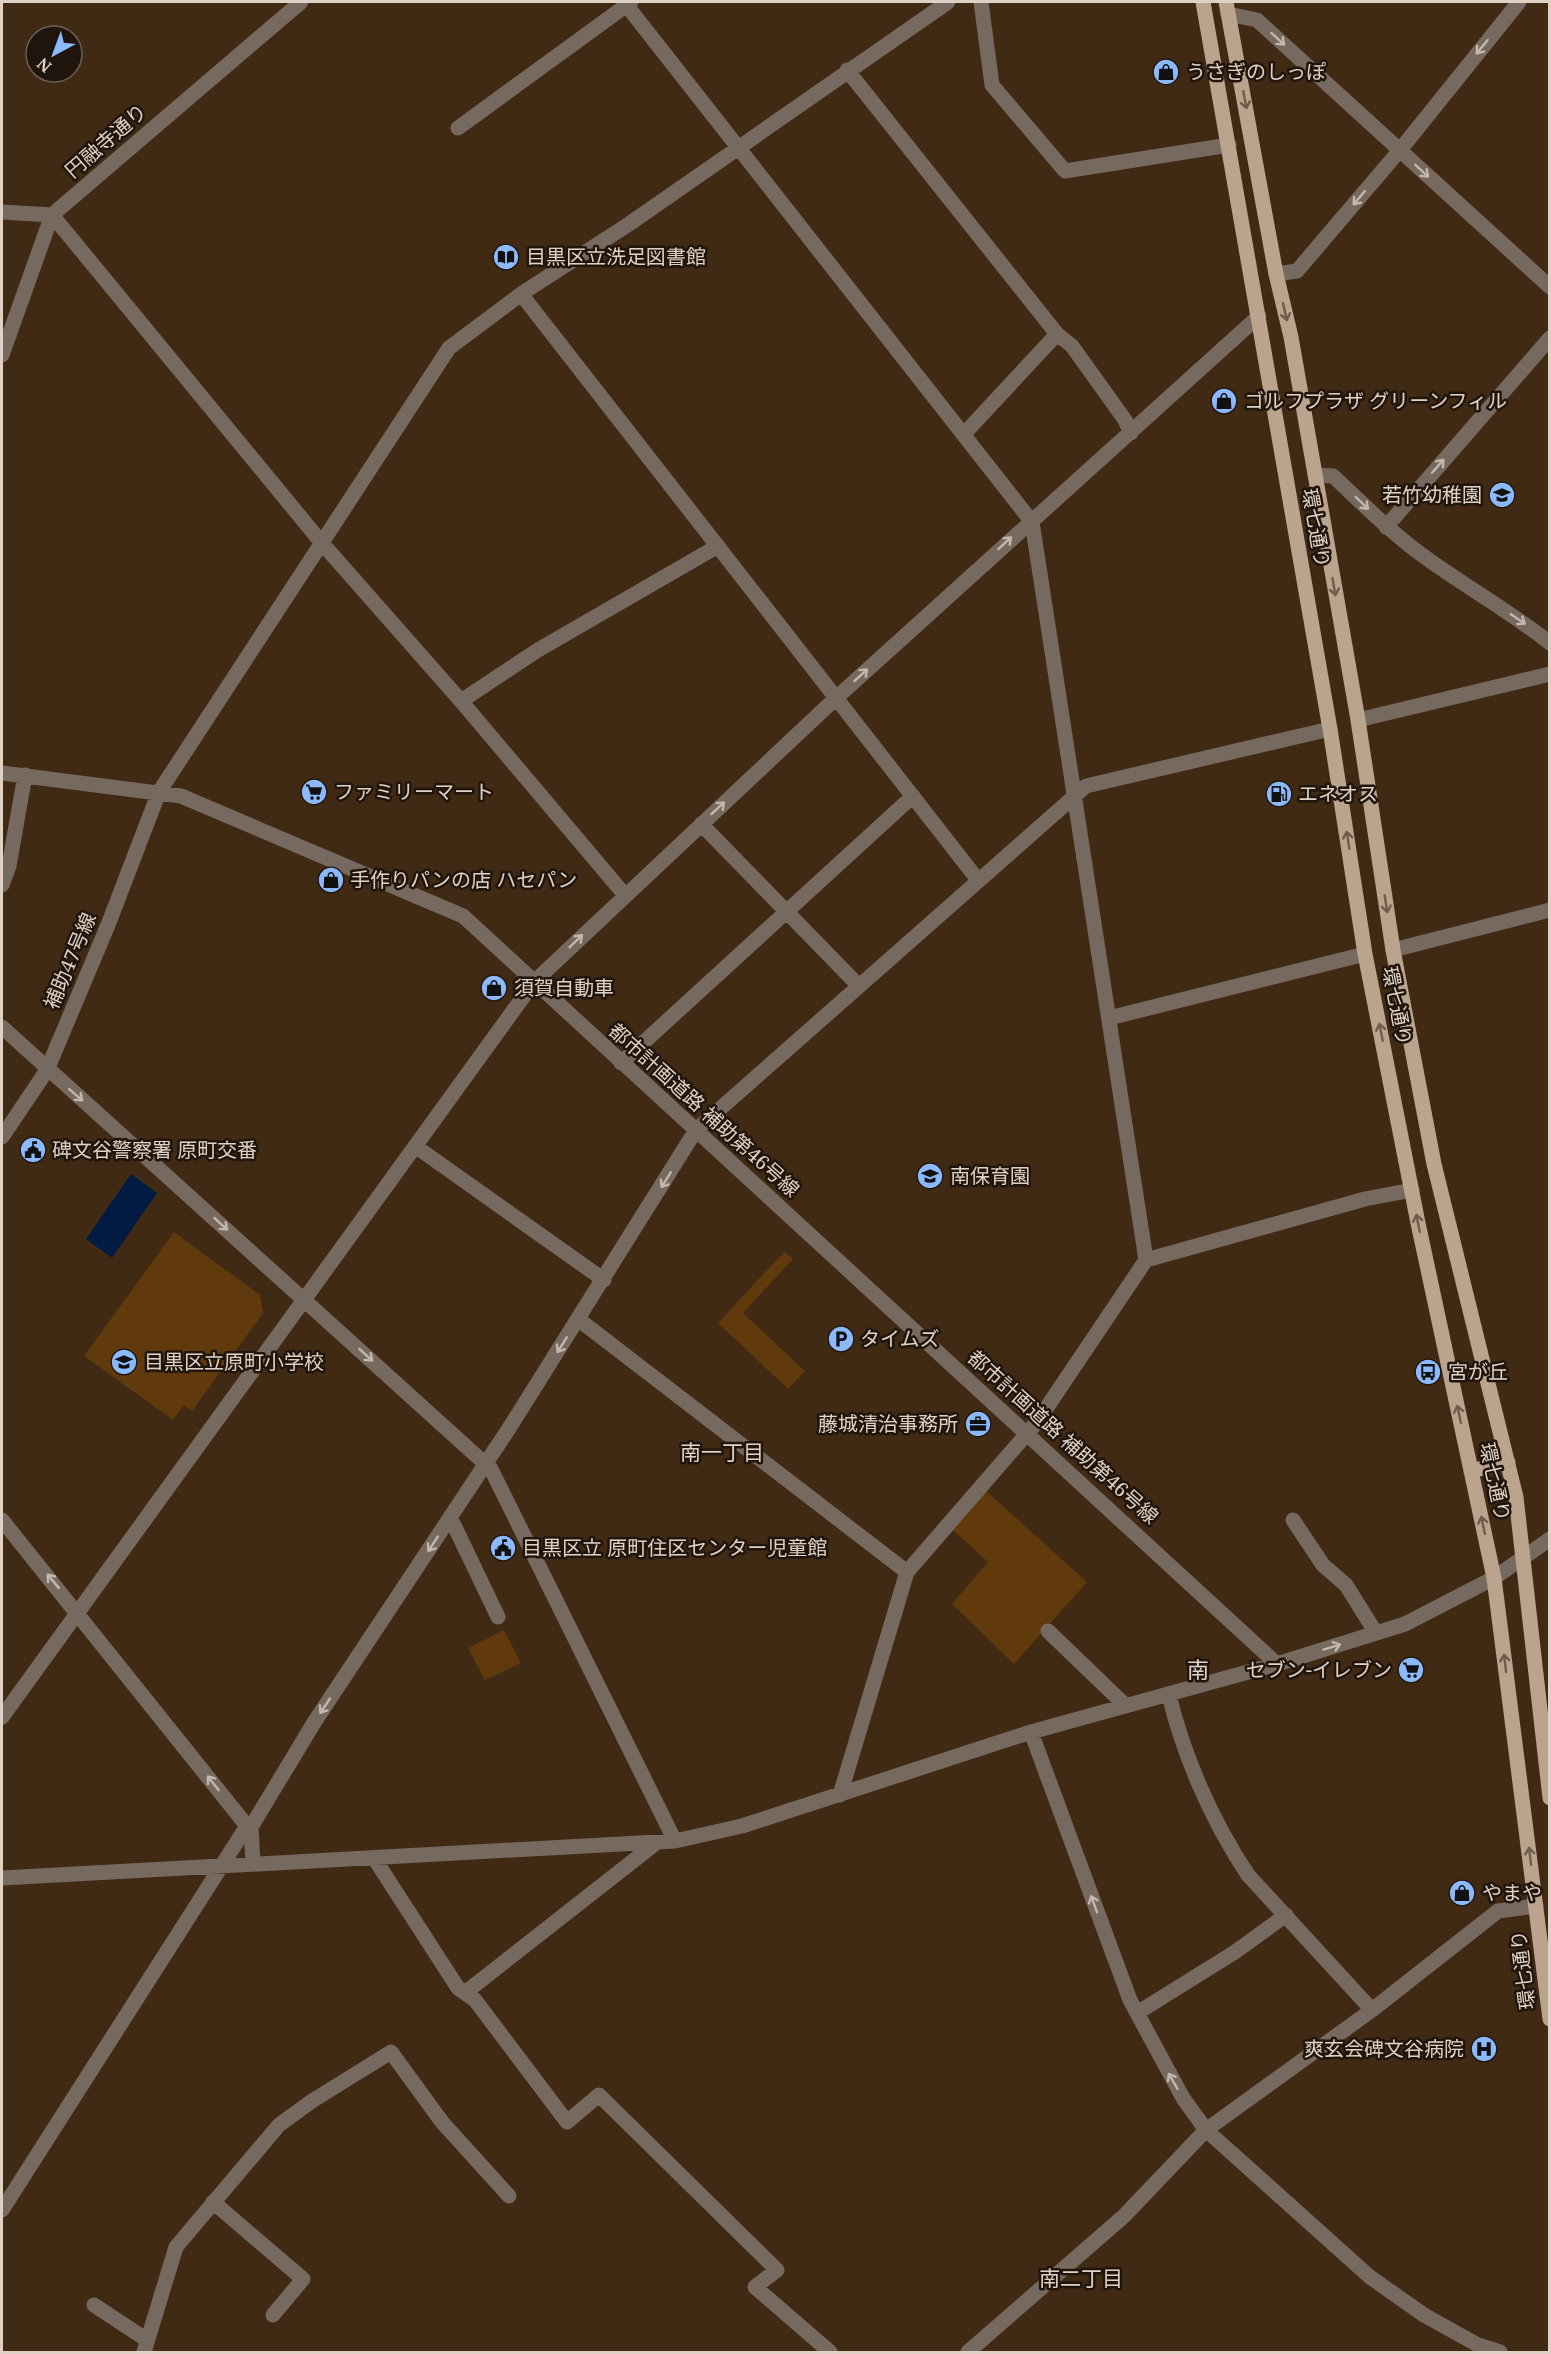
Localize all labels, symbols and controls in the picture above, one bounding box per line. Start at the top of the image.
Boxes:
north arrow [24,24,84,84]
one-way arrow [1271,32,1286,46]
one-way arrow [1476,39,1489,55]
text: N [32,53,56,78]
shop icon: うさぎのしっぽ [1151,57,1181,87]
place label: うさぎのしっぽ [1186,58,1326,85]
one-way arrow [1240,90,1251,109]
street label: 円融寺通り [59,98,152,184]
one-way arrow [1415,163,1430,178]
one-way arrow [1352,190,1366,205]
library icon: 目黒区立洗足図書館 [491,242,521,272]
place label: 目黒区立洗足図書館 [526,243,706,270]
one-way arrow [1280,303,1292,322]
shop icon: ゴルフプラザ グリーンフィル [1209,386,1239,416]
place label: ゴルフプラザ グリーンフィル [1244,387,1507,414]
one-way arrow [1431,459,1445,475]
school or university icon: 若竹幼稚園 [1487,480,1517,510]
place label: 若竹幼稚園 [1382,481,1482,508]
street label: 環七通り [1296,486,1337,570]
one-way arrow [1354,496,1369,510]
one-way arrow [997,536,1012,550]
one-way arrow [1329,577,1340,596]
one-way arrow [1510,613,1526,625]
one-way arrow [854,668,869,682]
supermarket icon: ファミリーマート [299,777,329,807]
place label: ファミリーマート [334,778,494,805]
fuel station icon: エネオス [1264,779,1294,809]
place label: エネオス [1298,780,1378,807]
one-way arrow [711,801,726,815]
one-way arrow [1343,831,1354,850]
shop icon: 手作りパンの店 ハセパン [316,865,346,895]
place label: 手作りパンの店 ハセパン [350,866,577,893]
one-way arrow [1380,893,1391,913]
street label: 補助47号線 [37,908,102,1013]
one-way arrow [568,934,583,948]
street label: 環七通り [1377,964,1418,1048]
shop icon: 須賀自動車 [479,973,509,1003]
place label: 須賀自動車 [514,974,614,1001]
street label: 都市計画道路 補助第46号線 [603,1017,805,1202]
one-way arrow [1375,1023,1386,1042]
one-way arrow [68,1088,84,1101]
public building icon: 碑文谷警察署 原町交番 [18,1135,48,1165]
place label: 碑文谷警察署 原町交番 [52,1136,257,1163]
school or university icon: 南保育園 [915,1161,945,1191]
place label: 南保育園 [950,1162,1030,1189]
one-way arrow [659,1171,671,1188]
one-way arrow [1412,1214,1423,1234]
one-way arrow [213,1217,228,1231]
parking icon: タイムズ [826,1324,856,1354]
place label: タイムズ [860,1325,940,1352]
one-way arrow [555,1336,567,1353]
street label: 都市計画道路 補助第46号線 [962,1344,1164,1529]
school or university icon: 目黒区立原町小学校 [109,1347,139,1377]
place label: 目黒区立原町小学校 [144,1348,324,1375]
one-way arrow [358,1348,373,1362]
bus stop icon: 宮が丘 [1413,1357,1443,1387]
place label: 宮が丘 [1448,1358,1508,1385]
one-way arrow [1453,1405,1464,1424]
office icon: 藤城清治事務所 [963,1409,993,1439]
place label: 藤城清治事務所 [818,1410,958,1437]
district label: 南一丁目 [680,1438,764,1466]
street label: 環七通り [1474,1440,1517,1524]
one-way arrow [1476,1516,1488,1535]
public building icon: 目黒区立 原町住区センター児童館 [488,1533,518,1563]
place label: 目黒区立 原町住区センター児童館 [522,1534,827,1561]
one-way arrow [427,1535,439,1552]
one-way arrow [46,1574,59,1590]
one-way arrow [1322,1641,1341,1652]
one-way arrow [1499,1653,1510,1673]
district label: 南 [1187,1654,1209,1684]
supermarket icon: セブン-イレブン [1396,1655,1426,1685]
place label: セブン-イレブン [1246,1656,1392,1683]
one-way arrow [319,1698,331,1714]
one-way arrow [207,1775,220,1791]
one-way arrow [1524,1847,1535,1867]
shop icon: やまや [1447,1878,1477,1908]
place label: やまや [1482,1879,1542,1906]
one-way arrow [1088,1895,1099,1913]
street label: 環七通り [1504,1929,1541,2011]
hospital icon: 爽玄会碑文谷病院 [1469,2034,1499,2064]
place label: 爽玄会碑文谷病院 [1304,2035,1464,2062]
one-way arrow [1167,2073,1179,2090]
district label: 南二丁目 [1039,2264,1123,2292]

